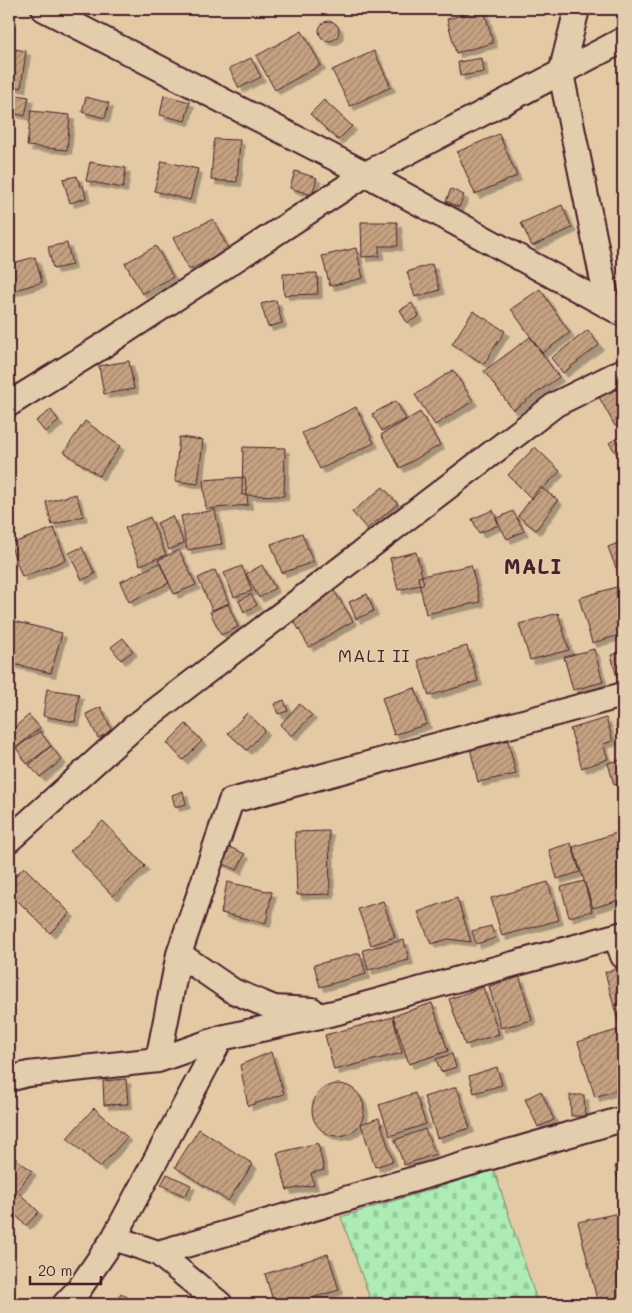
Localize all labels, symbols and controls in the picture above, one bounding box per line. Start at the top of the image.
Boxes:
district label: MALI [504,552,562,579]
district label: MALI II [338,643,410,667]
scale bar [30,1253,101,1285]
text: 20 m [38,1260,72,1280]

